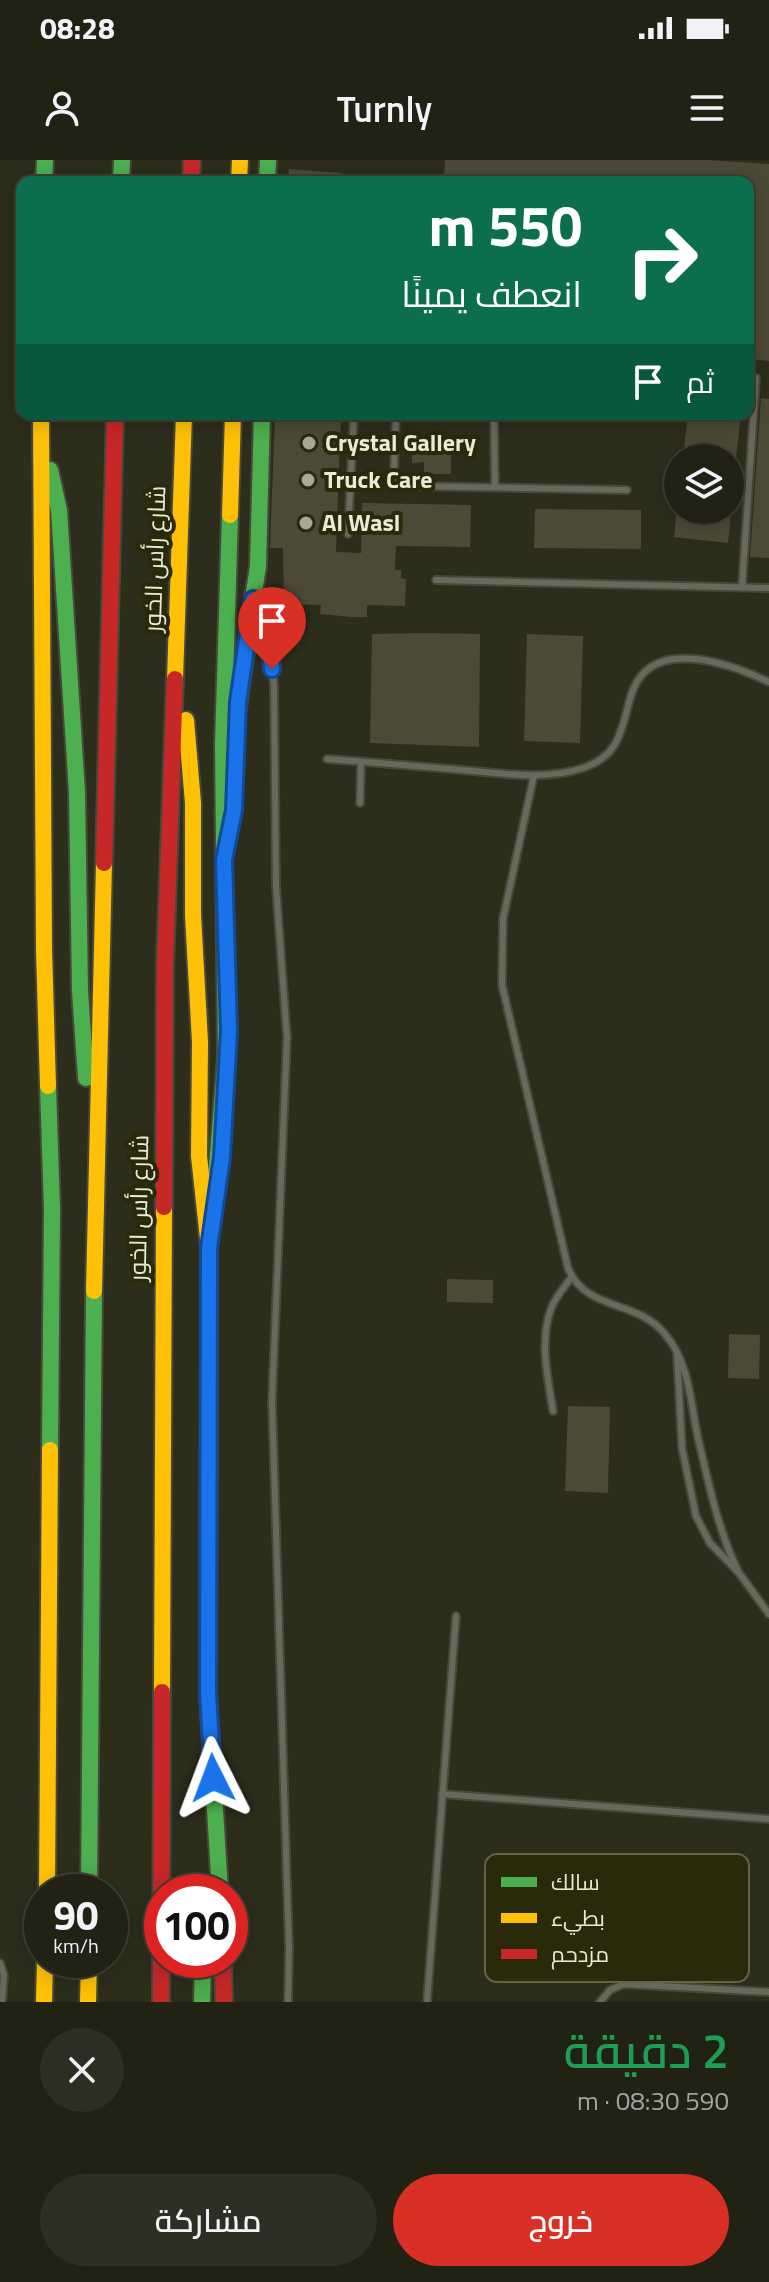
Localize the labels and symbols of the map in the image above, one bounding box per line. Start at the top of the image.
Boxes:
place label: Crystal Gallery [325,424,476,460]
marker: Crystal Gallery [300,434,318,452]
place label: Truck Care [324,461,432,497]
marker: Truck Care [299,471,317,489]
street label: شارع رأس الخور [133,485,175,635]
place label: Al Wasl [322,504,400,540]
marker: Al Wasl [297,514,315,532]
pin [238,587,306,669]
street label: شارع رأس الخور [119,1134,157,1284]
position arrow [171,1736,255,1820]
legend [485,1854,749,1982]
text: سالك [551,1865,600,1899]
speed limit sign: 100 [144,1874,248,1978]
text: بطيء [551,1901,605,1935]
text: مزدحم [551,1937,609,1971]

